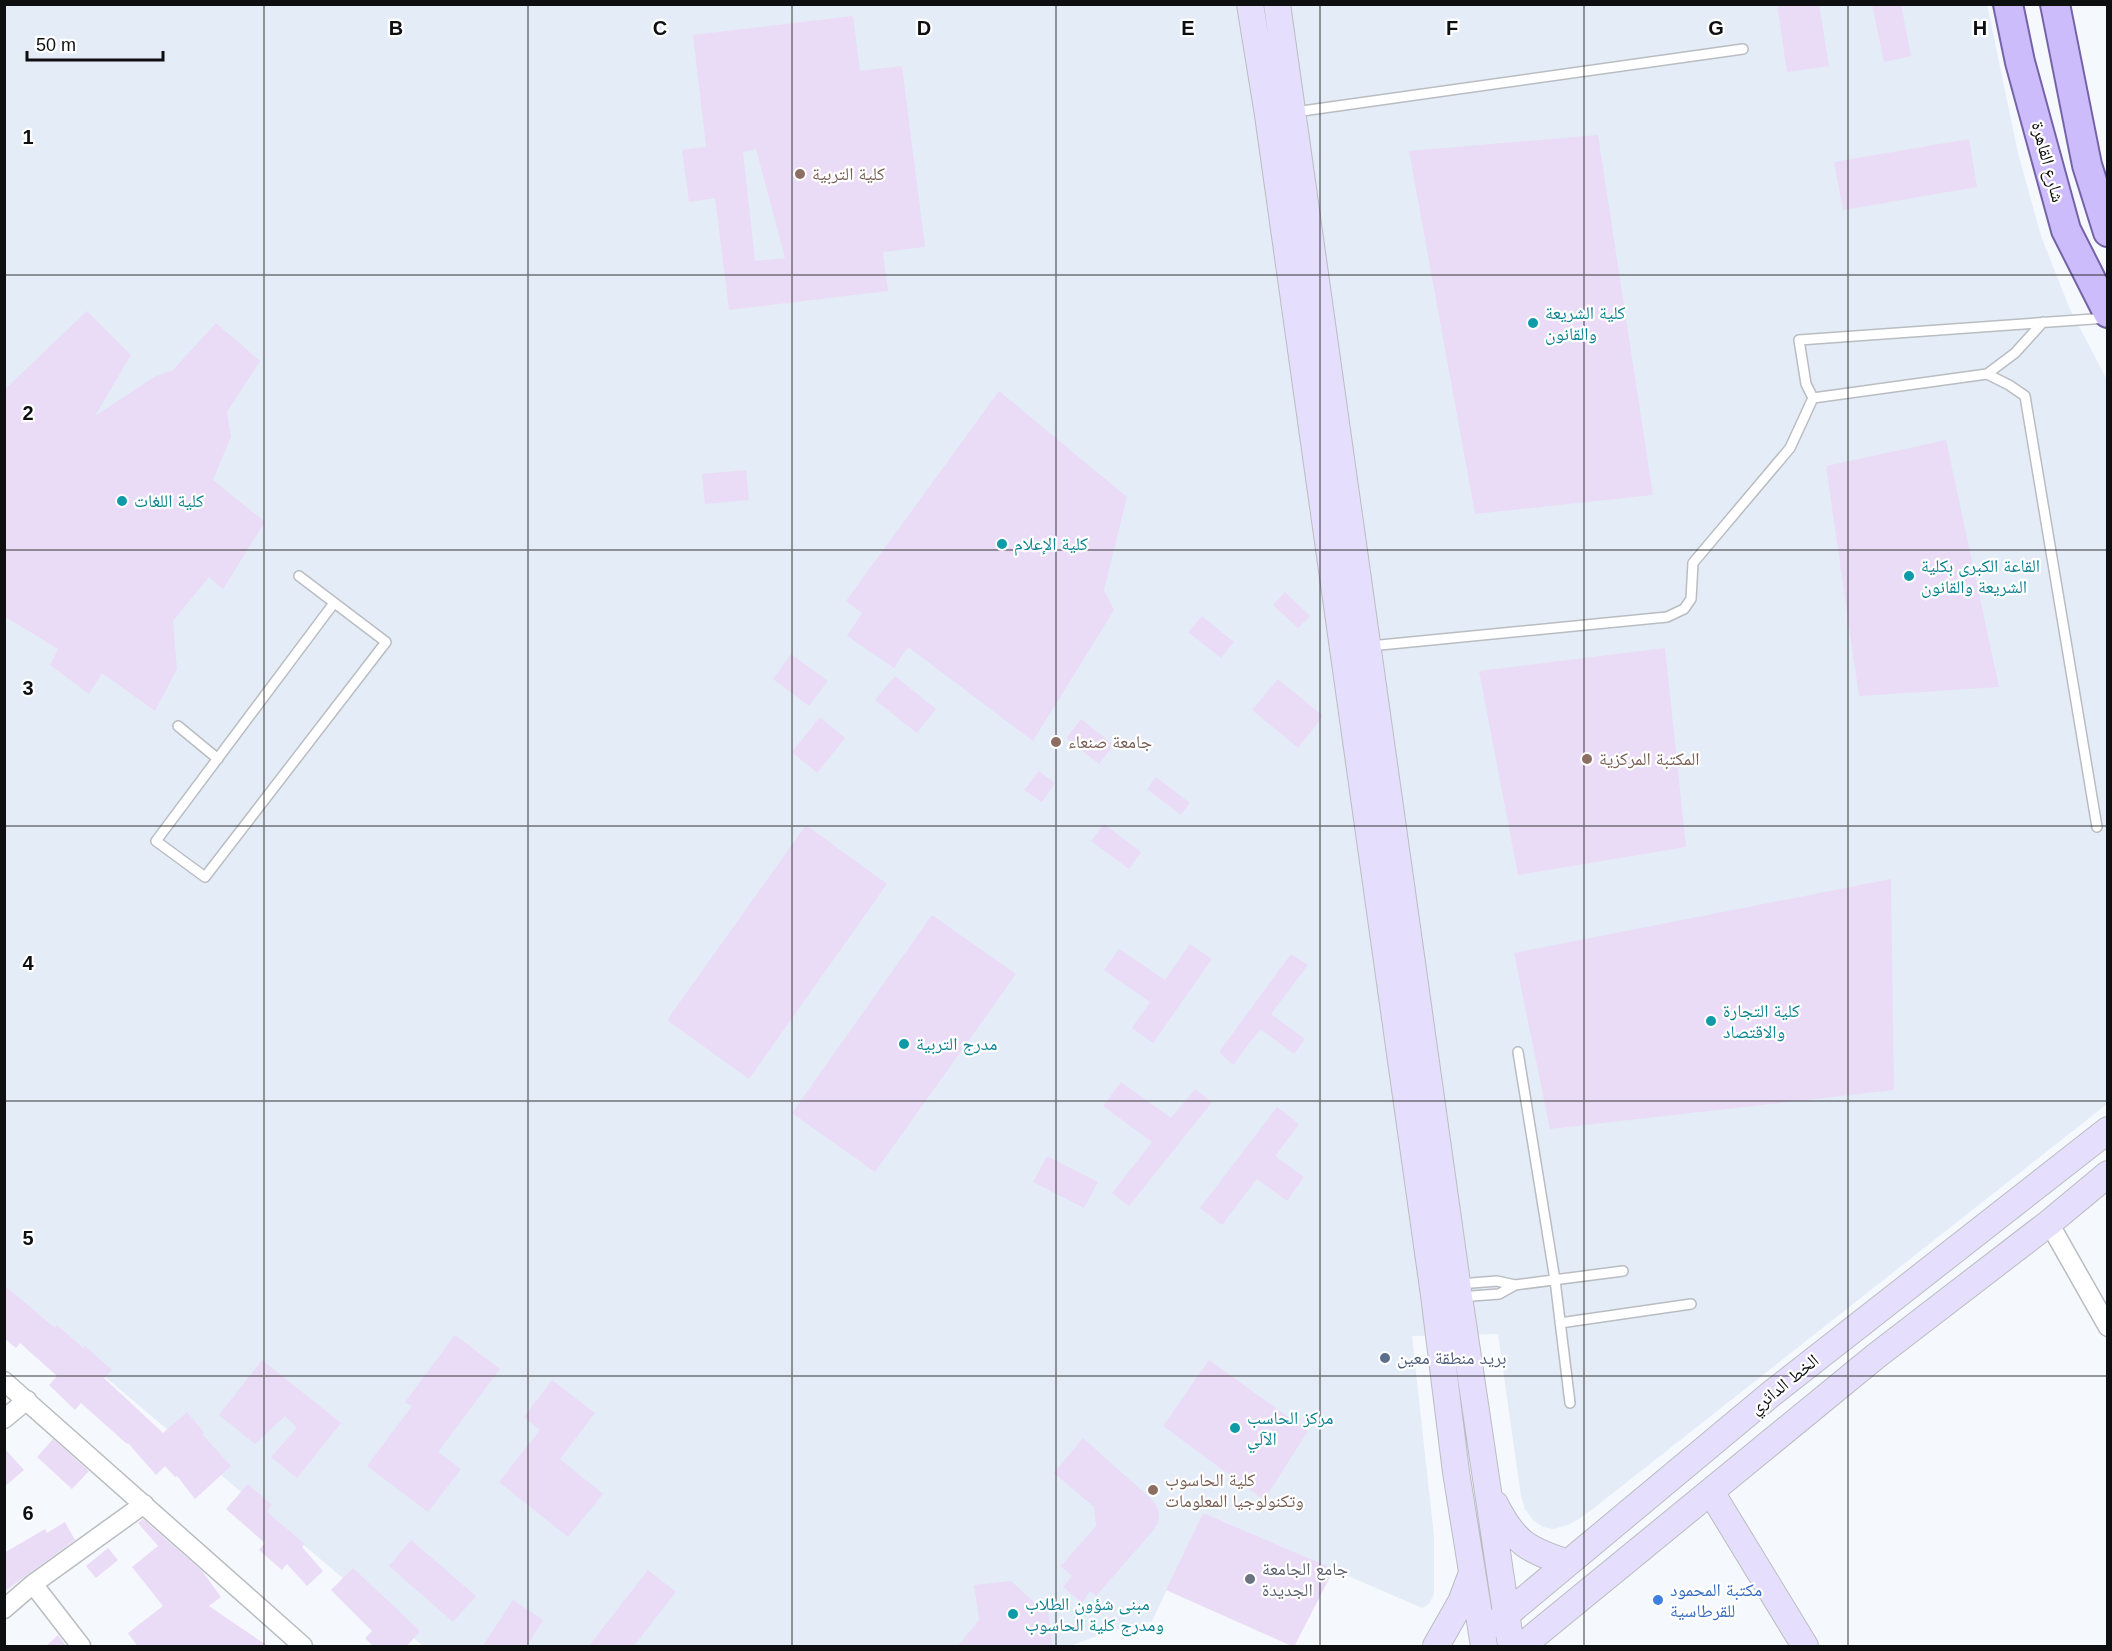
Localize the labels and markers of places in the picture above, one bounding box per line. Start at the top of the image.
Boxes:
place label: كلية التربية [812,164,885,185]
marker: كلية التربية [793,167,807,181]
place label: كلية الشريعة والقانون [1545,303,1626,345]
marker: كلية الشريعة والقانون [1526,316,1540,330]
place label: كلية اللغات [134,491,204,511]
marker: كلية اللغات [115,494,129,508]
place label: كلية الإعلام [1014,534,1089,556]
marker: كلية الإعلام [995,537,1009,551]
place label: القاعة الكبرى بكلية الشريعة والقانون [1921,556,2040,598]
marker: القاعة الكبرى بكلية الشريعة والقانون [1902,569,1916,583]
place label: جامعة صنعاء [1068,732,1152,752]
marker: جامعة صنعاء [1049,735,1063,749]
place label: المكتبة المركزية [1599,749,1700,770]
marker: المكتبة المركزية [1580,752,1594,766]
place label: كلية التجارة والاقتصاد [1723,1001,1800,1042]
marker: كلية التجارة والاقتصاد [1704,1014,1718,1028]
place label: مدرج التربية [916,1034,998,1056]
marker: مدرج التربية [897,1037,911,1051]
place label: بريد منطقة معين [1397,1348,1507,1369]
marker: بريد منطقة معين [1378,1351,1392,1365]
place label: مركز الحاسب الآلي [1247,1408,1333,1454]
marker: مركز الحاسب الآلي [1228,1421,1242,1435]
place label: كلية الحاسوب وتكنولوجيا المعلومات [1165,1470,1304,1511]
marker: كلية الحاسوب وتكنولوجيا المعلومات [1146,1483,1160,1497]
place label: جامع الجامعة الجديدة [1262,1559,1348,1600]
marker: جامع الجامعة الجديدة [1243,1572,1257,1586]
place label: مكتبة المحمود للقرطاسية [1670,1580,1762,1621]
marker: مكتبة المحمود للقرطاسية [1651,1593,1665,1607]
place label: مبنى شؤون الطلاب ومدرج كلية الحاسوب [1025,1594,1164,1637]
marker: مبنى شؤون الطلاب ومدرج كلية الحاسوب [1006,1607,1020,1621]

